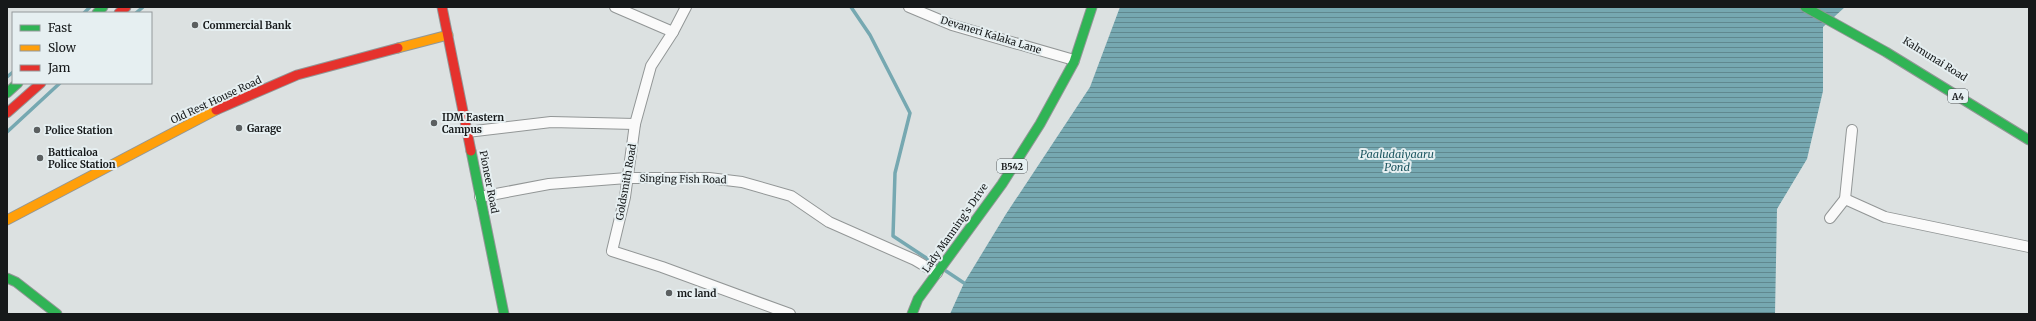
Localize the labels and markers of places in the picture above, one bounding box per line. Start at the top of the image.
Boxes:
place label: Commercial Bank [203,19,292,32]
marker: Commercial Bank [190,20,200,30]
place label: IDM Eastern Campus [442,111,504,136]
marker: IDM Eastern Campus [429,118,439,128]
place label: Garage [247,122,282,135]
marker: Garage [234,123,244,133]
place label: Police Station [45,124,113,137]
marker: Police Station [32,125,42,135]
place label: Batticaloa Police Station [48,146,116,171]
marker: Batticaloa Police Station [35,153,45,163]
place label: mc land [677,287,716,300]
marker: mc land [664,288,674,298]

